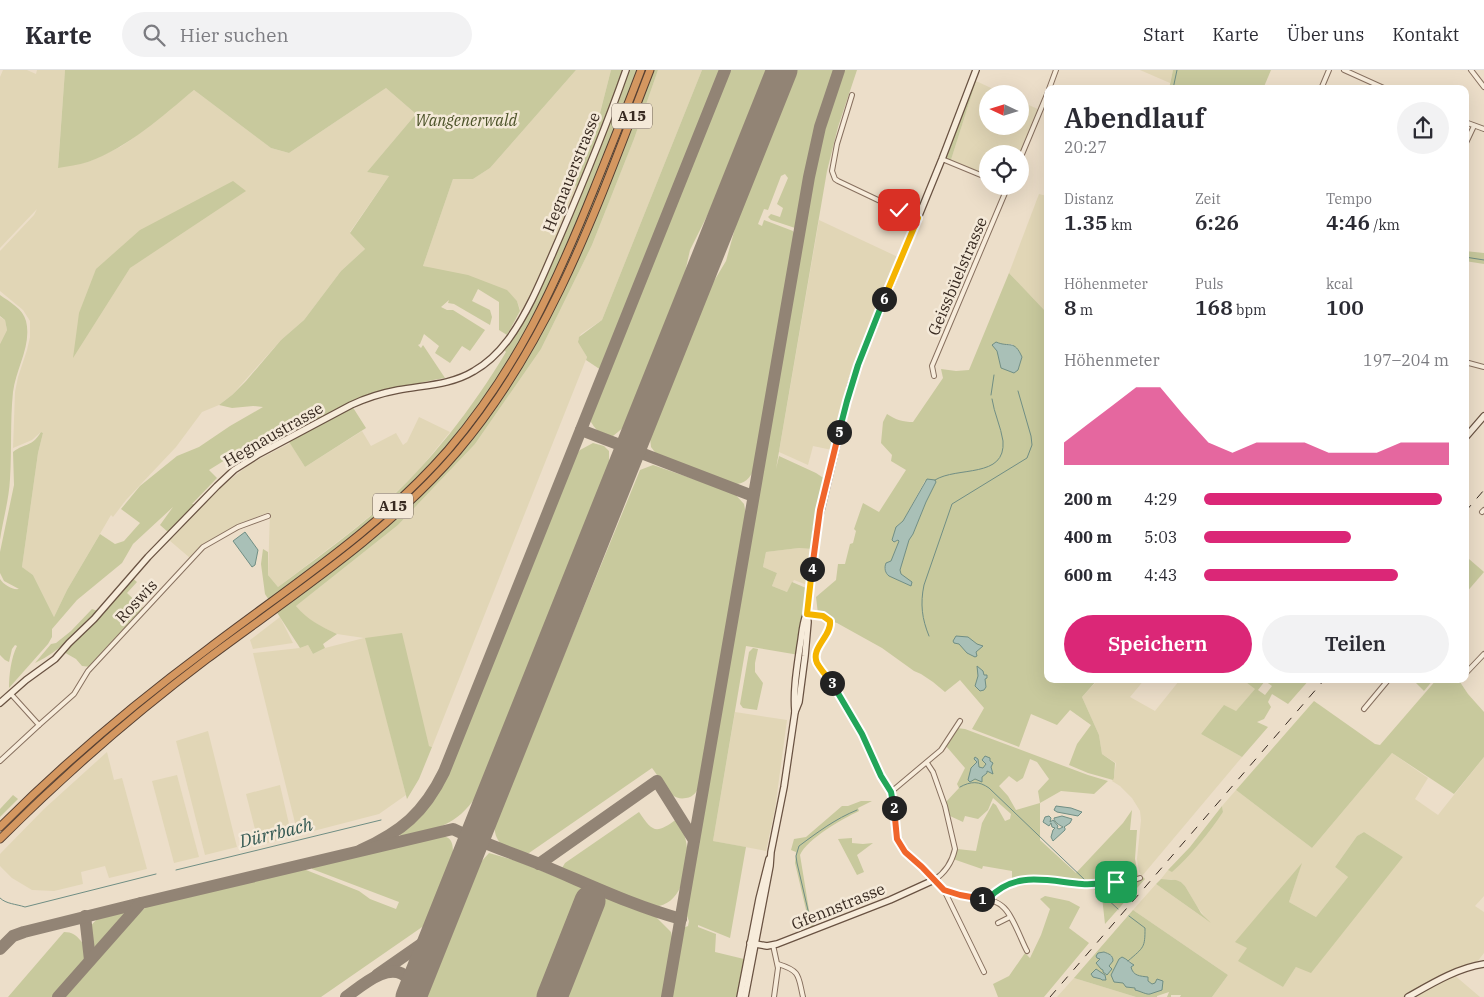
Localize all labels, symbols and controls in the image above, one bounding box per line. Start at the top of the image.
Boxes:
search box [122,12,472,57]
text: Karte [25,19,92,51]
icon: search [140,21,168,49]
text: Hier suchen [180,23,289,47]
text: Start [1143,23,1184,46]
text: Karte [1212,23,1259,46]
text: Über uns [1287,23,1364,46]
text: Kontakt [1392,23,1459,46]
north arrow [979,85,1029,135]
map controls [979,85,1029,195]
text: Abendlauf [1064,99,1205,136]
button: share [1397,102,1449,154]
road number: A15 [612,104,652,128]
street label: Hegnauerstrasse [538,109,604,235]
park label: Wangenerwald [415,110,517,130]
text: 20:27 [1064,137,1107,157]
button: locate [979,145,1029,195]
pin [878,189,920,231]
text: Distanz [1064,190,1114,208]
text: Zeit [1195,190,1221,208]
text: Tempo [1326,190,1372,208]
icon: check [885,196,913,224]
text: 1.35 [1064,208,1108,236]
text: 6:26 [1195,208,1239,236]
text: 4:46 [1326,208,1370,236]
street label: Geissbüelstrasse [923,214,991,338]
text: km [1108,216,1132,234]
text: /km [1370,216,1400,234]
text: Höhenmeter [1064,275,1148,293]
text: Puls [1195,275,1223,293]
text: kcal [1326,275,1353,293]
pin: 6 [872,286,896,312]
text: 6 [880,290,889,308]
text: 8 [1064,293,1077,321]
text: 168 [1195,293,1233,321]
text: 100 [1326,293,1364,321]
text: m [1077,301,1093,319]
text: bpm [1233,301,1266,319]
text: Höhenmeter [1064,350,1160,370]
text: 197–204 m [1363,350,1449,370]
street label: Hegnaustrasse [220,397,326,471]
pin: 5 [826,420,852,444]
text: 5 [835,423,844,441]
text: 200 m [1064,489,1112,509]
text: 4:29 [1144,489,1177,509]
road number: A15 [373,494,413,518]
text: 400 m [1064,527,1112,547]
text: 5:03 [1144,527,1177,547]
pin: 4 [800,556,824,582]
text: 4 [808,560,817,578]
text: 600 m [1064,565,1112,585]
text: 4:43 [1144,565,1177,585]
street label: Roswis [111,575,161,627]
button: Speichern [1064,615,1252,673]
button: Teilen [1262,615,1449,673]
pin: 3 [820,670,844,696]
text: 3 [828,674,837,692]
pin: 2 [882,796,906,820]
text: 2 [890,799,899,817]
water label: Dürrbach [236,812,315,853]
pin [1095,861,1137,903]
icon: arrive [1102,868,1130,896]
street label: Gfennstrasse [788,878,888,934]
pin: 1 [970,886,994,912]
text: 1 [978,890,987,908]

